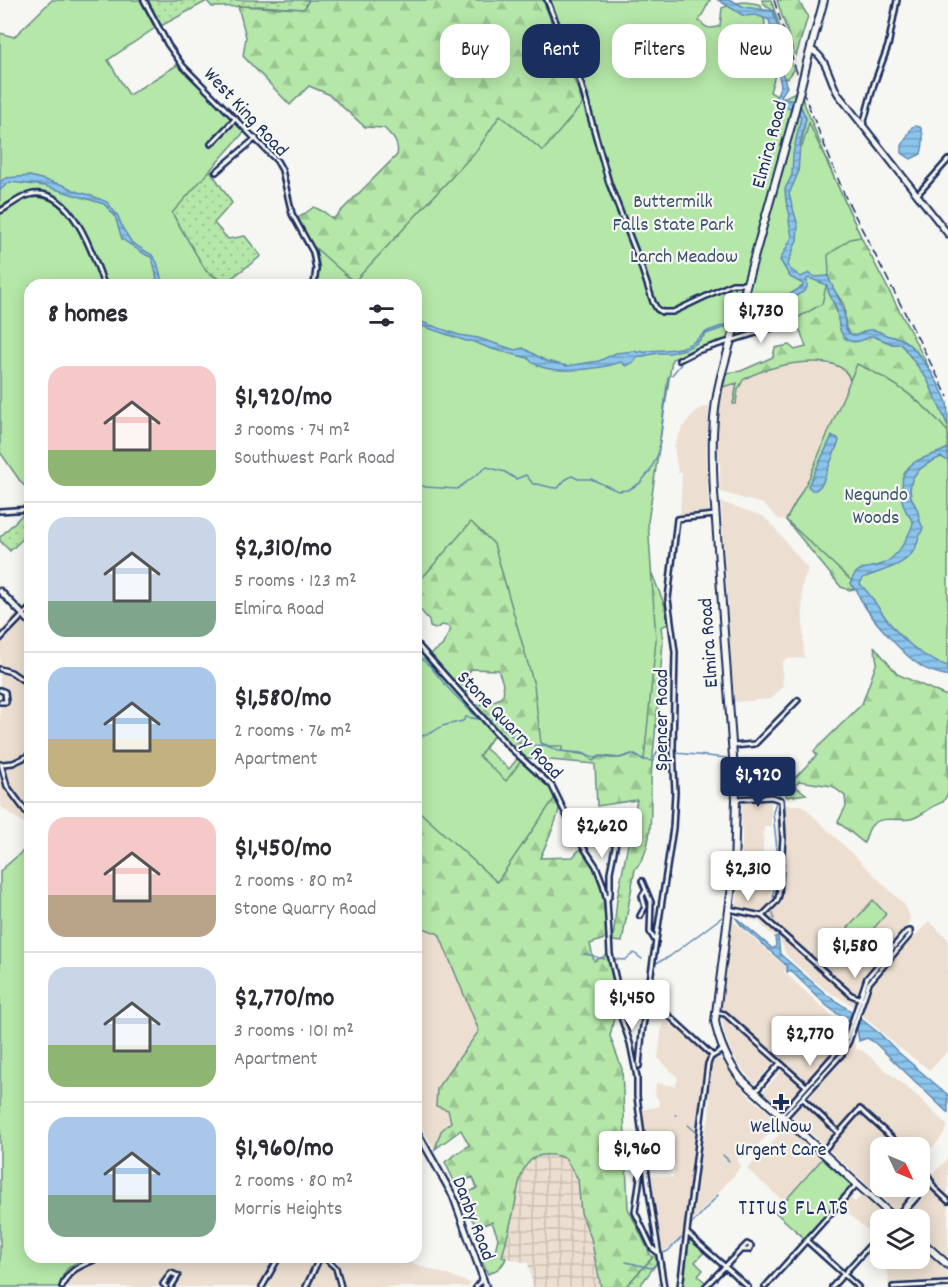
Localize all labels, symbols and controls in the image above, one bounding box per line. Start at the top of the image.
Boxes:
chip: Buy [440,24,510,78]
chip: Rent [522,24,600,78]
chip: Filters [612,24,706,78]
chip: New [718,24,793,78]
street label: West King Road [196,62,294,164]
street label: Elmira Road [746,98,796,192]
park label: Buttermilk Falls State Park [612,189,734,240]
park label: Larch Meadow [630,244,738,272]
pin: $1,730 [712,293,810,344]
text: 8 homes [48,297,128,334]
text: $1,730 [738,298,784,326]
icon: filters [365,299,398,332]
text: $1,920/mo [234,380,332,417]
icon: home [96,390,168,462]
text: 3 rooms · 74 m² [234,417,350,445]
text: Southwest Park Road [234,445,395,473]
park label: Negundo Woods [844,482,908,533]
text: $2,310/mo [234,531,332,568]
icon: home [96,541,168,613]
text: 5 rooms · 123 m² [234,568,357,596]
text: Elmira Road [234,596,324,624]
street label: Elmira Road [693,597,727,689]
street label: Stone Quarry Road [449,665,568,787]
street label: Spencer Road [649,669,677,771]
text: $1,580/mo [234,681,331,718]
icon: home [96,691,168,763]
text: 2 rooms · 76 m² [234,718,352,746]
text: Apartment [234,746,317,774]
pin: $1,920 [709,757,807,808]
text: $1,920 [734,762,782,790]
pin: $2,620 [553,808,651,859]
text: $2,620 [576,813,628,841]
text: $1,450/mo [234,831,332,868]
icon: home [96,841,168,913]
pin: $2,310 [699,851,797,902]
text: $2,310 [725,856,771,884]
text: 2 rooms · 80 m² [234,868,353,896]
text: Stone Quarry Road [234,896,376,924]
pin: $1,580 [806,928,904,979]
text: $1,580 [832,933,878,961]
pin: $1,450 [583,980,681,1031]
text: $2,770/mo [234,981,334,1018]
text: $1,450 [609,985,655,1013]
icon: home [96,991,168,1063]
pin: $2,770 [761,1016,859,1067]
text: 3 rooms · 101 m² [234,1018,354,1046]
text: $2,770 [786,1021,834,1049]
text: Apartment [234,1046,317,1074]
marker: WellNow Urgent Care [772,1093,790,1111]
place label: WellNow Urgent Care [735,1114,827,1165]
text: $1,960/mo [234,1131,333,1168]
pin: $1,960 [588,1131,686,1182]
text: $1,960 [613,1136,661,1164]
north arrow [870,1137,930,1197]
map controls [870,1137,930,1269]
icon: home [96,1141,168,1213]
text: 2 rooms · 80 m² [234,1168,353,1196]
street label: Danby Road [443,1173,501,1265]
district label: TITUS FLATS [738,1195,850,1225]
text: Morris Heights [234,1196,343,1224]
button: layers [870,1209,930,1269]

